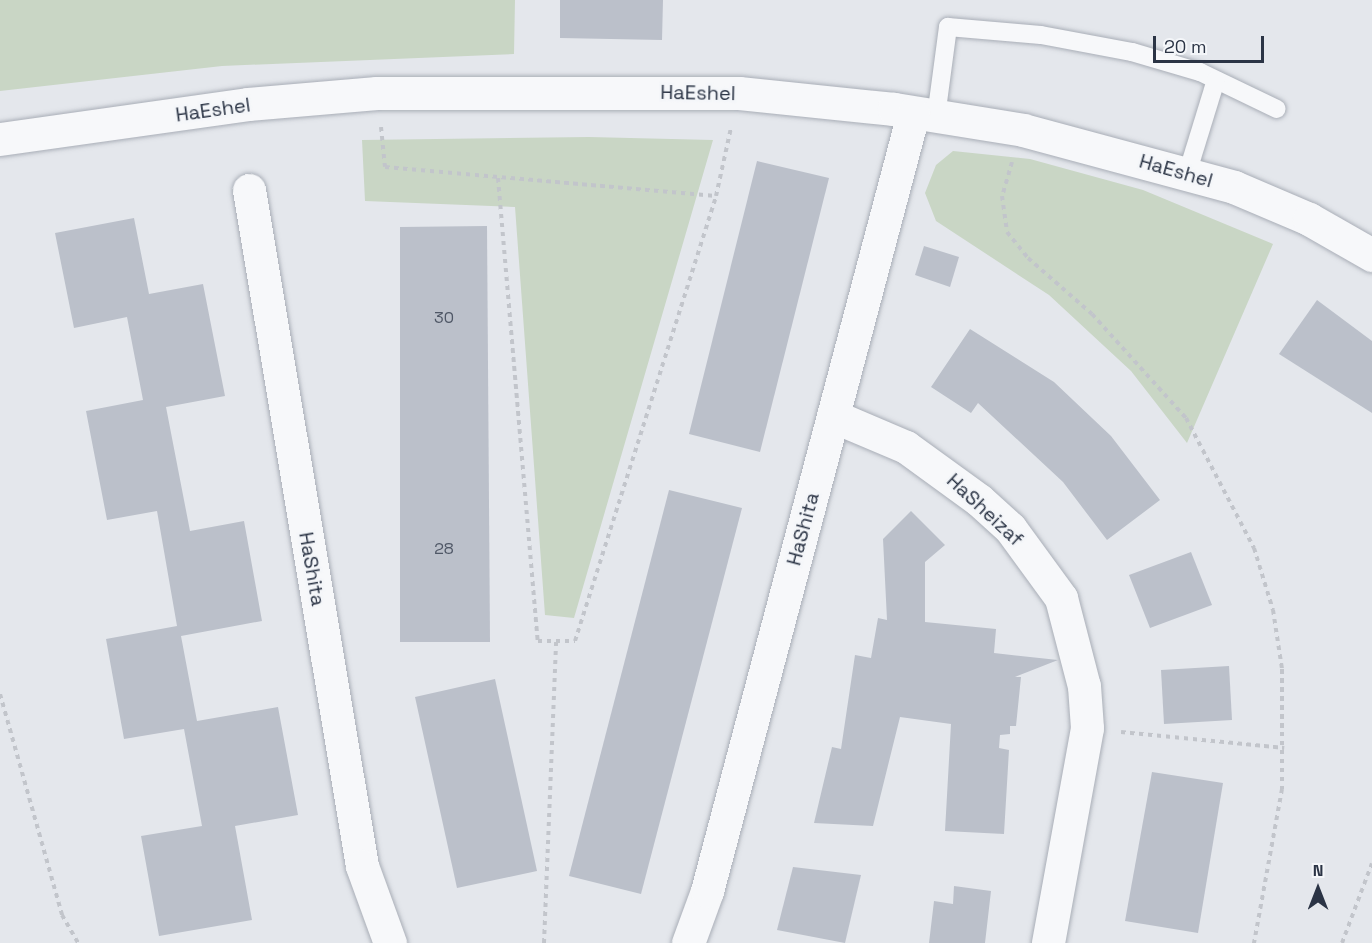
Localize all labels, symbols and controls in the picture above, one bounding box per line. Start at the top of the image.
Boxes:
scale bar [1156,24,1267,62]
text: 20 m [1164,35,1207,58]
street label: HaEshel [660,80,736,106]
street label: HaEshel [174,93,252,127]
street label: HaEshel [1136,149,1216,193]
house number: 30 [434,308,454,328]
street label: HaSheizaf [942,469,1028,551]
street label: HaShita [782,490,824,568]
street label: HaShita [294,530,330,608]
house number: 28 [434,539,454,559]
north arrow [1288,859,1348,919]
text: N [1313,860,1323,881]

